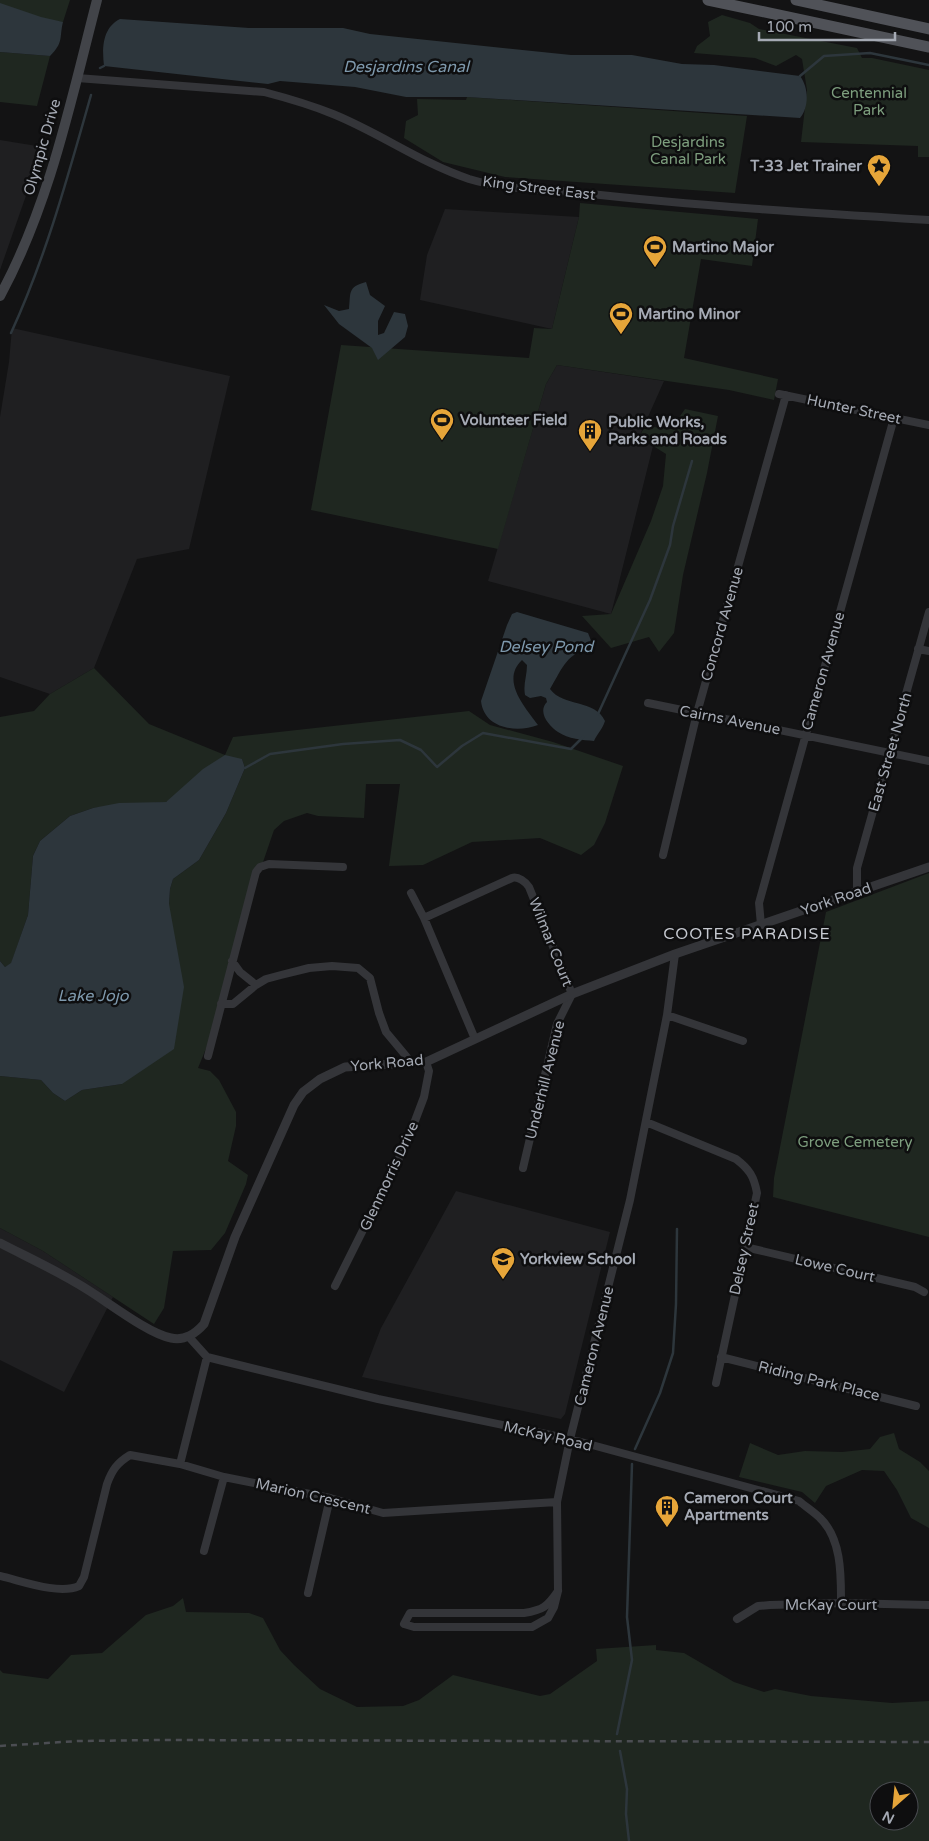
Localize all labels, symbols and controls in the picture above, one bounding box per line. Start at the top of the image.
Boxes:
scale bar [759,10,895,42]
text: 100 m [766,18,812,36]
water label: Desjardins Canal [343,57,471,77]
park label: Centennial Park [831,84,907,119]
street label: Olympic Drive [20,97,64,197]
park label: Desjardins Canal Park [650,133,726,168]
place icon: T-33 Jet Trainer [866,153,892,187]
place label: T-33 Jet Trainer [749,157,862,175]
street label: King Street East [481,172,597,204]
sports icon: Martino Major [642,234,668,268]
place label: Martino Major [672,238,774,257]
sports icon: Martino Minor [608,301,634,335]
place label: Martino Minor [638,305,741,323]
street label: Hunter Street [805,390,903,428]
sports icon: Volunteer Field [429,407,455,441]
place label: Volunteer Field [460,411,567,429]
place label: Public Works, Parks and Roads [608,413,727,448]
building icon: Public Works, Parks and Roads [577,418,603,452]
street label: Concord Avenue [697,565,747,683]
street label: Cameron Avenue [797,610,849,732]
water label: Delsey Pond [499,637,595,657]
street label: East Street North [864,690,916,814]
street label: Cairns Avenue [678,701,782,739]
street label: York Road [799,879,873,919]
street label: Wilmar Court [525,895,577,989]
district label: COOTES PARADISE [663,924,831,944]
water label: Lake Jojo [58,986,130,1006]
street label: Underhill Avenue [522,1019,568,1141]
street label: York Road [350,1051,424,1075]
street label: Glenmorris Drive [356,1118,422,1234]
park label: Grove Cemetery [798,1133,912,1151]
street label: Delsey Street [725,1201,763,1297]
school or university icon: Yorkview School [490,1246,516,1280]
place label: Yorkview School [520,1250,636,1268]
street label: Lowe Court [793,1250,877,1286]
street label: Cameron Avenue [570,1284,618,1408]
street label: Riding Park Place [756,1357,882,1405]
street label: McKay Road [502,1417,594,1455]
street label: Marion Crescent [254,1474,372,1518]
place label: Cameron Court Apartments [684,1489,793,1525]
building icon: Cameron Court Apartments [654,1494,680,1528]
street label: McKay Court [785,1596,878,1614]
north arrow [869,1781,919,1831]
text: N [879,1807,897,1827]

